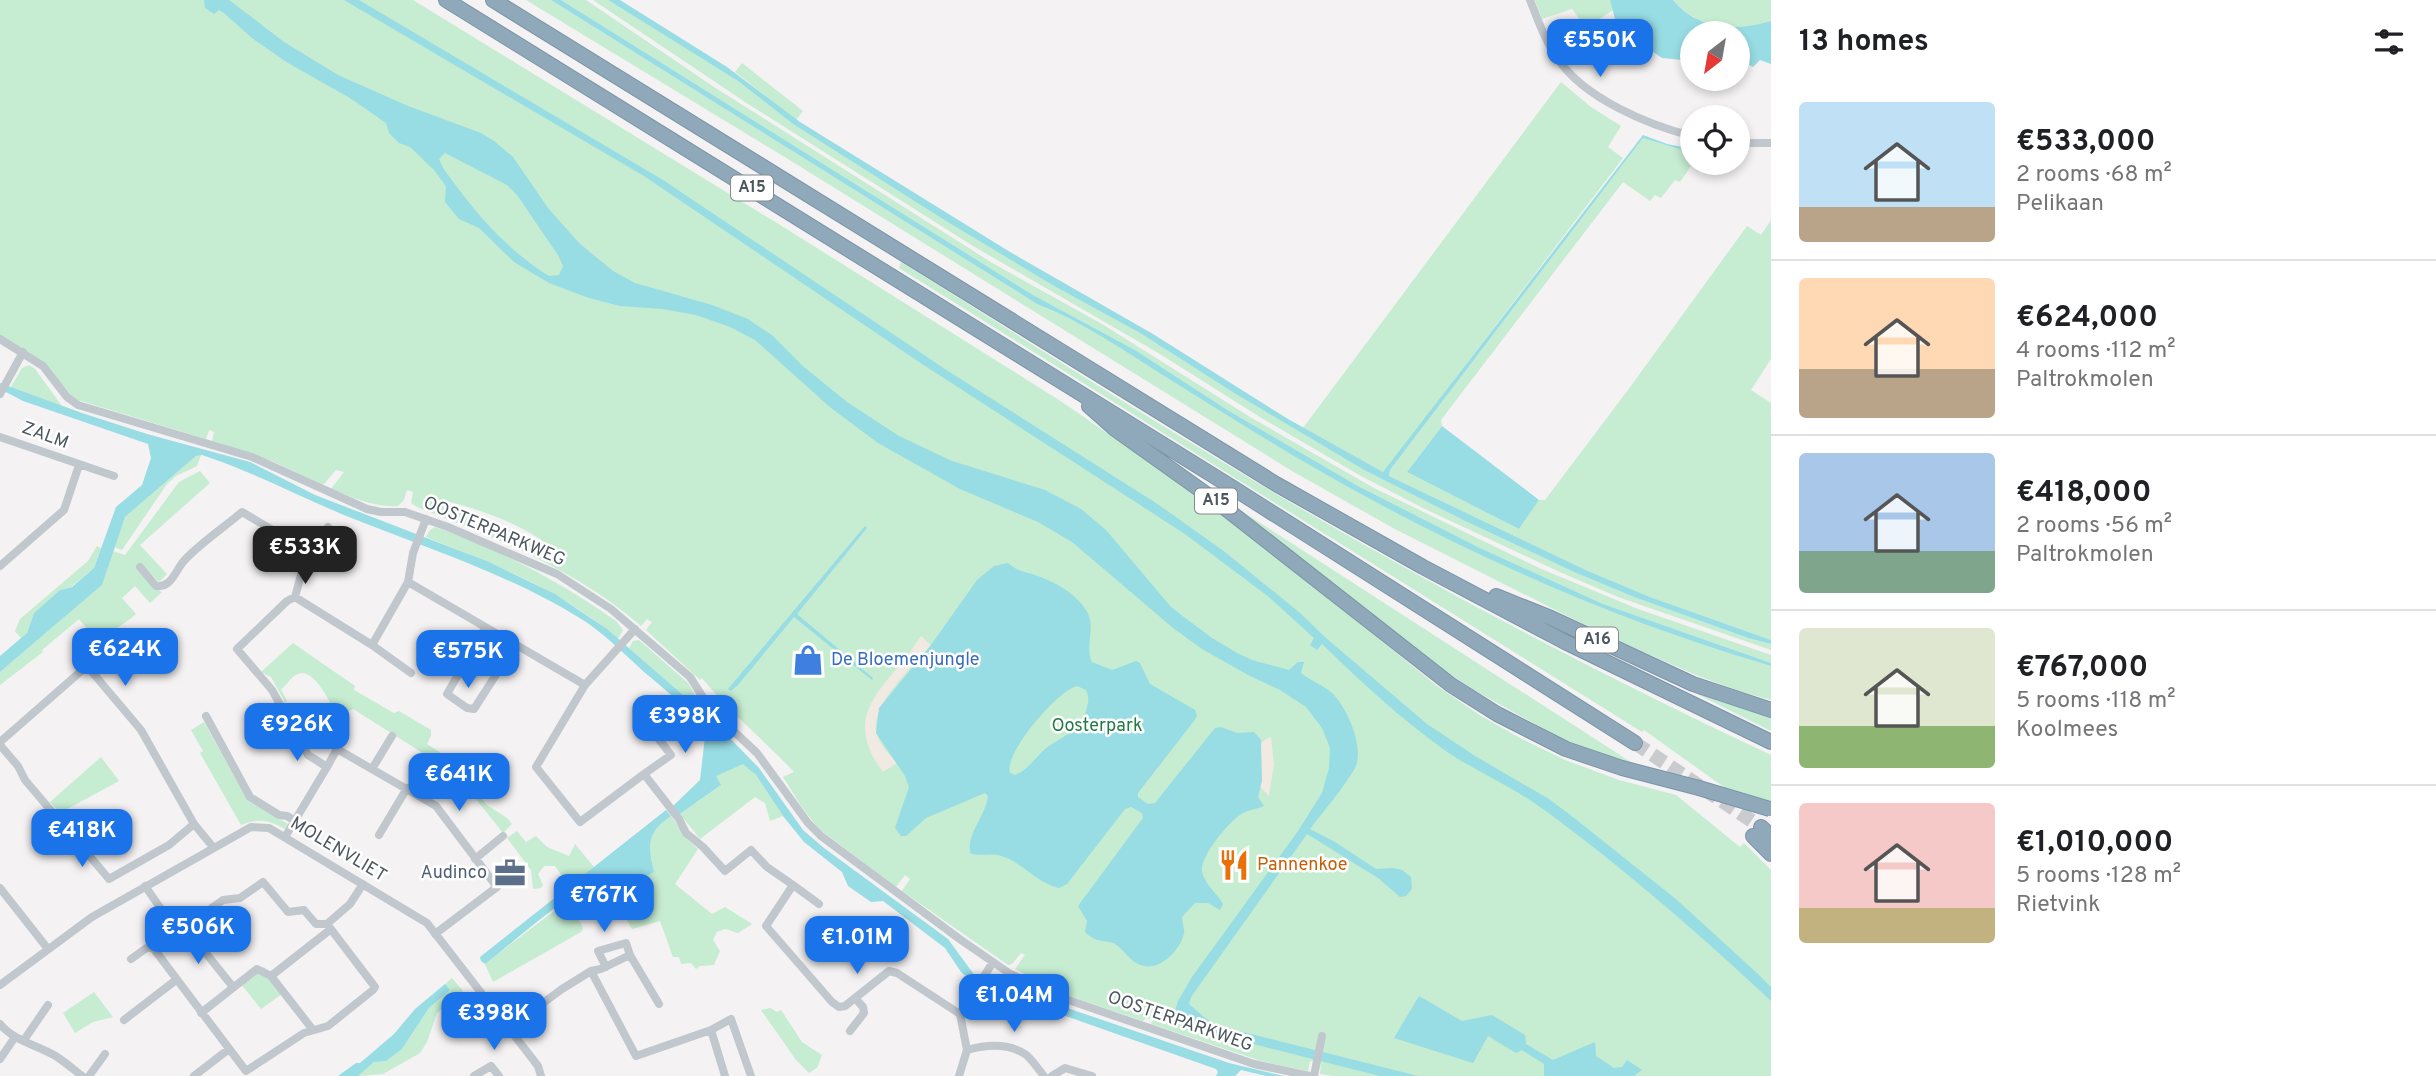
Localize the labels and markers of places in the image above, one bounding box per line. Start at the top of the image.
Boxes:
pin: €550K [1551,20,1649,79]
pin: €533K [256,526,354,586]
pin: €624K [76,628,174,688]
pin: €575K [419,630,517,690]
shop icon: De Bloemenjungle [791,643,825,677]
place label: De Bloemenjungle [831,649,980,672]
pin: €398K [636,696,734,755]
pin: €926K [248,704,346,763]
pin: €641K [410,754,508,813]
pin: €418K [33,810,131,869]
restaurant icon: Pannenkoe [1217,848,1251,882]
place label: Pannenkoe [1257,854,1348,877]
office icon: Audinco [493,856,527,890]
place label: Audinco [421,862,487,885]
pin: €767K [555,874,653,934]
pin: €506K [149,906,247,966]
pin: €1.01M [800,916,914,976]
pin: €1.04M [957,974,1071,1034]
pin: €398K [445,992,543,1052]

